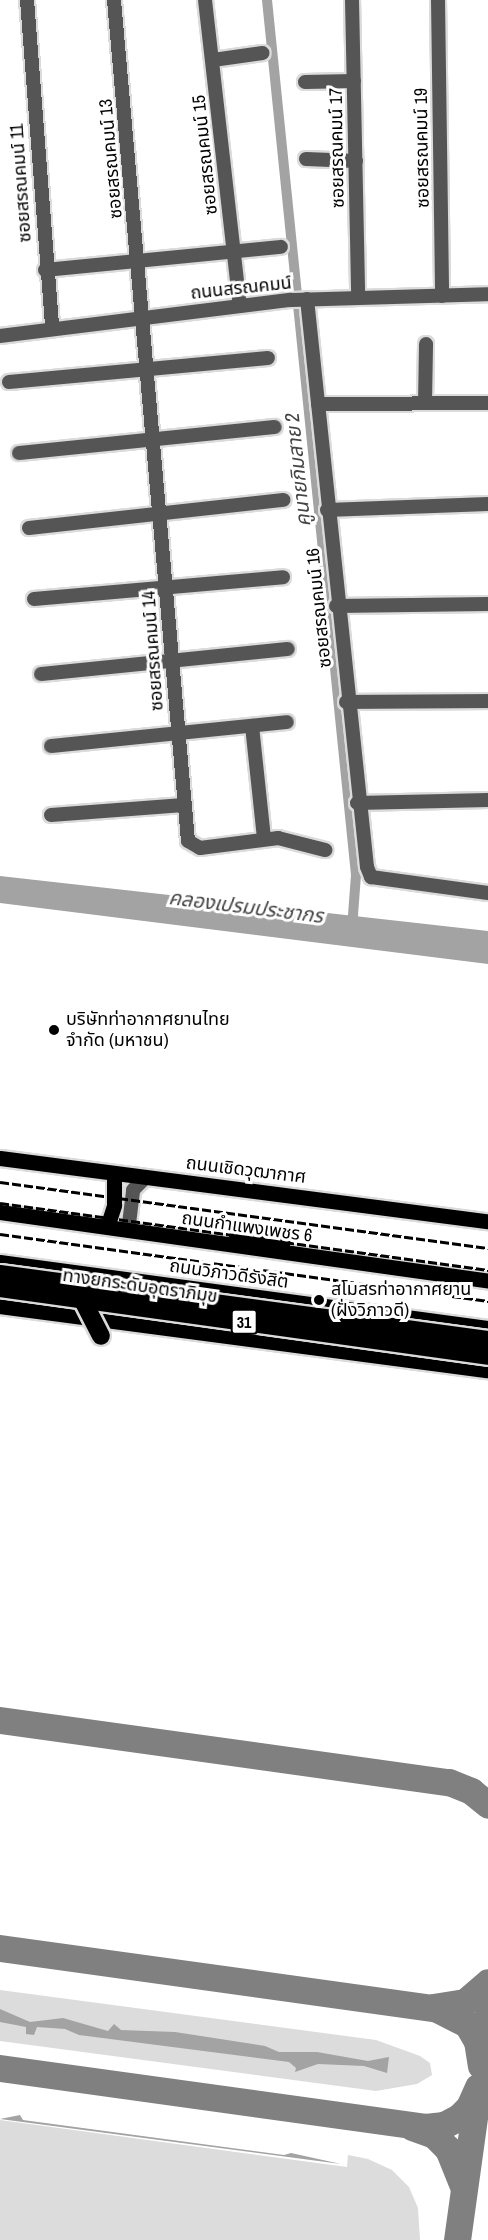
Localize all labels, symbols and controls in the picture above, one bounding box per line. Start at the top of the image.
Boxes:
street label: ซอยสรณคมน์ 17 [325,88,349,208]
street label: ซอยสรณคมน์ 19 [410,88,434,208]
street label: ซอยสรณคมน์ 15 [188,94,222,216]
street label: ซอยสรณคมน์ 13 [95,98,127,220]
street label: ซอยสรณคมน์ 11 [6,123,36,243]
street label: ถนนสรณคมน์ [189,272,293,304]
water label: คูนายกิมสาย 2 [279,412,315,528]
street label: ซอยสรณคมน์ 16 [302,547,336,669]
street label: ซอยสรณคมน์ 14 [138,590,168,712]
water label: คลองเปรมประชากร [167,885,325,927]
place label: บริษัทท่าอากาศยานไทย จำกัด (มหาชน) [66,1009,230,1052]
marker: บริษัทท่าอากาศยานไทย จำกัด (มหาชน) [47,1023,61,1037]
street label: ถนนเชิดวุฒากาศ [185,1152,307,1188]
street label: ถนนกำแพงเพชร 6 [180,1207,314,1247]
street label: ถนนวิภาวดีรังสิต [168,1255,290,1293]
street label: ทางยกระดับอุตราภิมุข [61,1264,219,1308]
place label: สโมสรท่าอากาศยาน (ฝั่งวิภาวดี) [331,1279,471,1322]
marker: สโมสรท่าอากาศยาน (ฝั่งวิภาวดี) [312,1293,326,1307]
road number: 31 [230,1309,258,1335]

